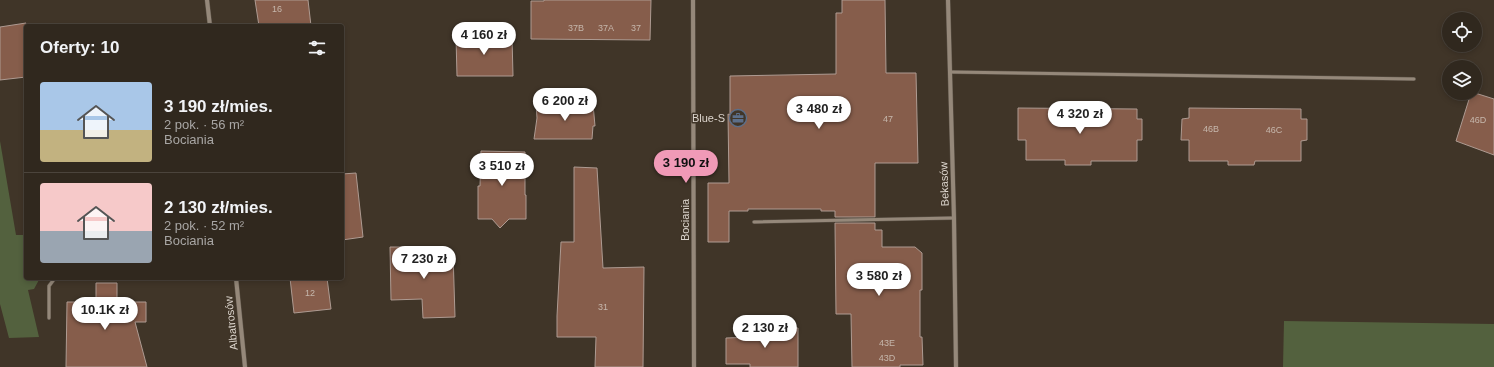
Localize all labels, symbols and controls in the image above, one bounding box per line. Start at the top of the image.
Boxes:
house number: 16 [272,4,282,14]
map controls [1442,12,1482,100]
button: locate [1442,12,1482,52]
pin: 4 160 zł [443,22,525,56]
house number: 37B [568,23,584,33]
house number: 37A [598,23,614,33]
house number: 37 [631,23,641,33]
text: 4 160 zł [461,27,507,42]
icon: filters [306,37,328,59]
text: Oferty: 10 [40,38,119,57]
button: layers [1442,60,1482,100]
pin: 6 200 zł [524,88,606,122]
text: 6 200 zł [542,93,588,108]
pin: 3 480 zł [778,96,860,130]
text: 3 190 zł/mies. [164,97,273,116]
icon: home [72,98,120,146]
text: 3 480 zł [796,101,842,116]
pin: 4 320 zł [1039,101,1121,135]
text: 4 320 zł [1057,106,1103,121]
office icon: Blue-S [728,108,748,128]
place label: Blue-S [692,112,725,124]
house number: 47 [883,114,893,124]
house number: 46D [1470,115,1487,125]
text: 2 pok. · 56 m² [164,117,244,132]
house number: 46B [1203,124,1219,134]
house number: 46C [1266,125,1283,135]
text: Bociania [164,132,214,147]
pin: 3 190 zł [645,150,727,184]
pin: 3 510 zł [461,153,543,187]
text: 3 190 zł [663,155,709,170]
text: 3 510 zł [479,158,525,173]
street label: Bekasów [937,161,951,207]
text: 2 130 zł/mies. [164,198,273,217]
street label: Bociania [679,198,691,241]
icon: home [72,199,120,247]
text: 2 pok. · 52 m² [164,218,244,233]
text: Bociania [164,233,214,248]
pin: 7 230 zł [383,246,465,280]
text: 7 230 zł [401,251,447,266]
pin: 3 580 zł [838,263,920,297]
text: 3 580 zł [856,268,902,283]
house number: 12 [305,288,315,298]
street label: Albatrosów [222,295,240,351]
pin: 10.1K zł [64,297,146,331]
text: 10.1K zł [81,302,129,317]
house number: 31 [598,302,608,312]
pin: 2 130 zł [724,315,806,349]
text: 2 130 zł [742,320,788,335]
house number: 43E [879,338,895,348]
house number: 43D [879,353,896,363]

